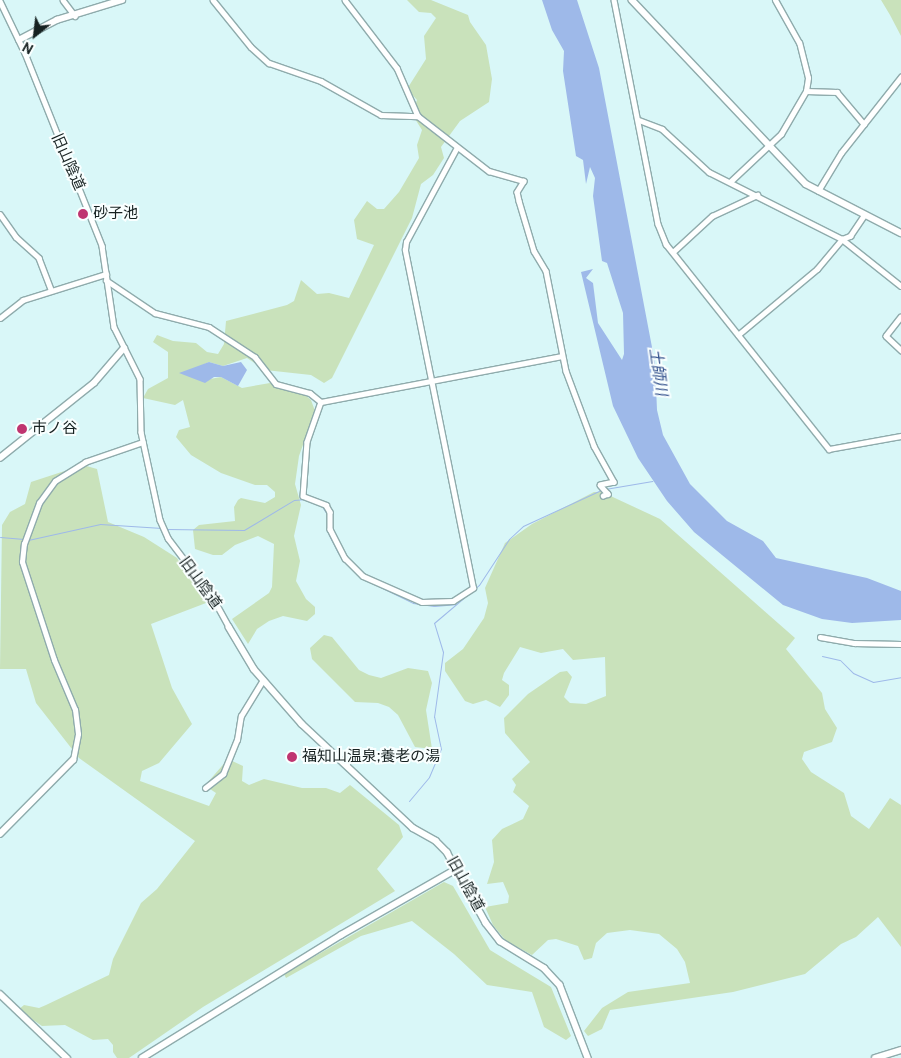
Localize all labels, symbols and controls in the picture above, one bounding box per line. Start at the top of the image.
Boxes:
north arrow [10,10,60,60]
text: N [19,38,36,58]
street label: 旧山陰道 [48,131,88,193]
place label: 砂子池 [93,205,138,223]
marker: 砂子池 [77,208,89,220]
water label: 土師川 [645,347,671,397]
place label: 市ノ谷 [32,420,77,438]
marker: 市ノ谷 [16,423,28,435]
street label: 旧山陰道 [175,553,225,613]
place label: 福知山温泉;養老の湯 [302,748,440,766]
marker: 福知山温泉;養老の湯 [286,751,298,763]
street label: 旧山陰道 [443,853,487,915]

